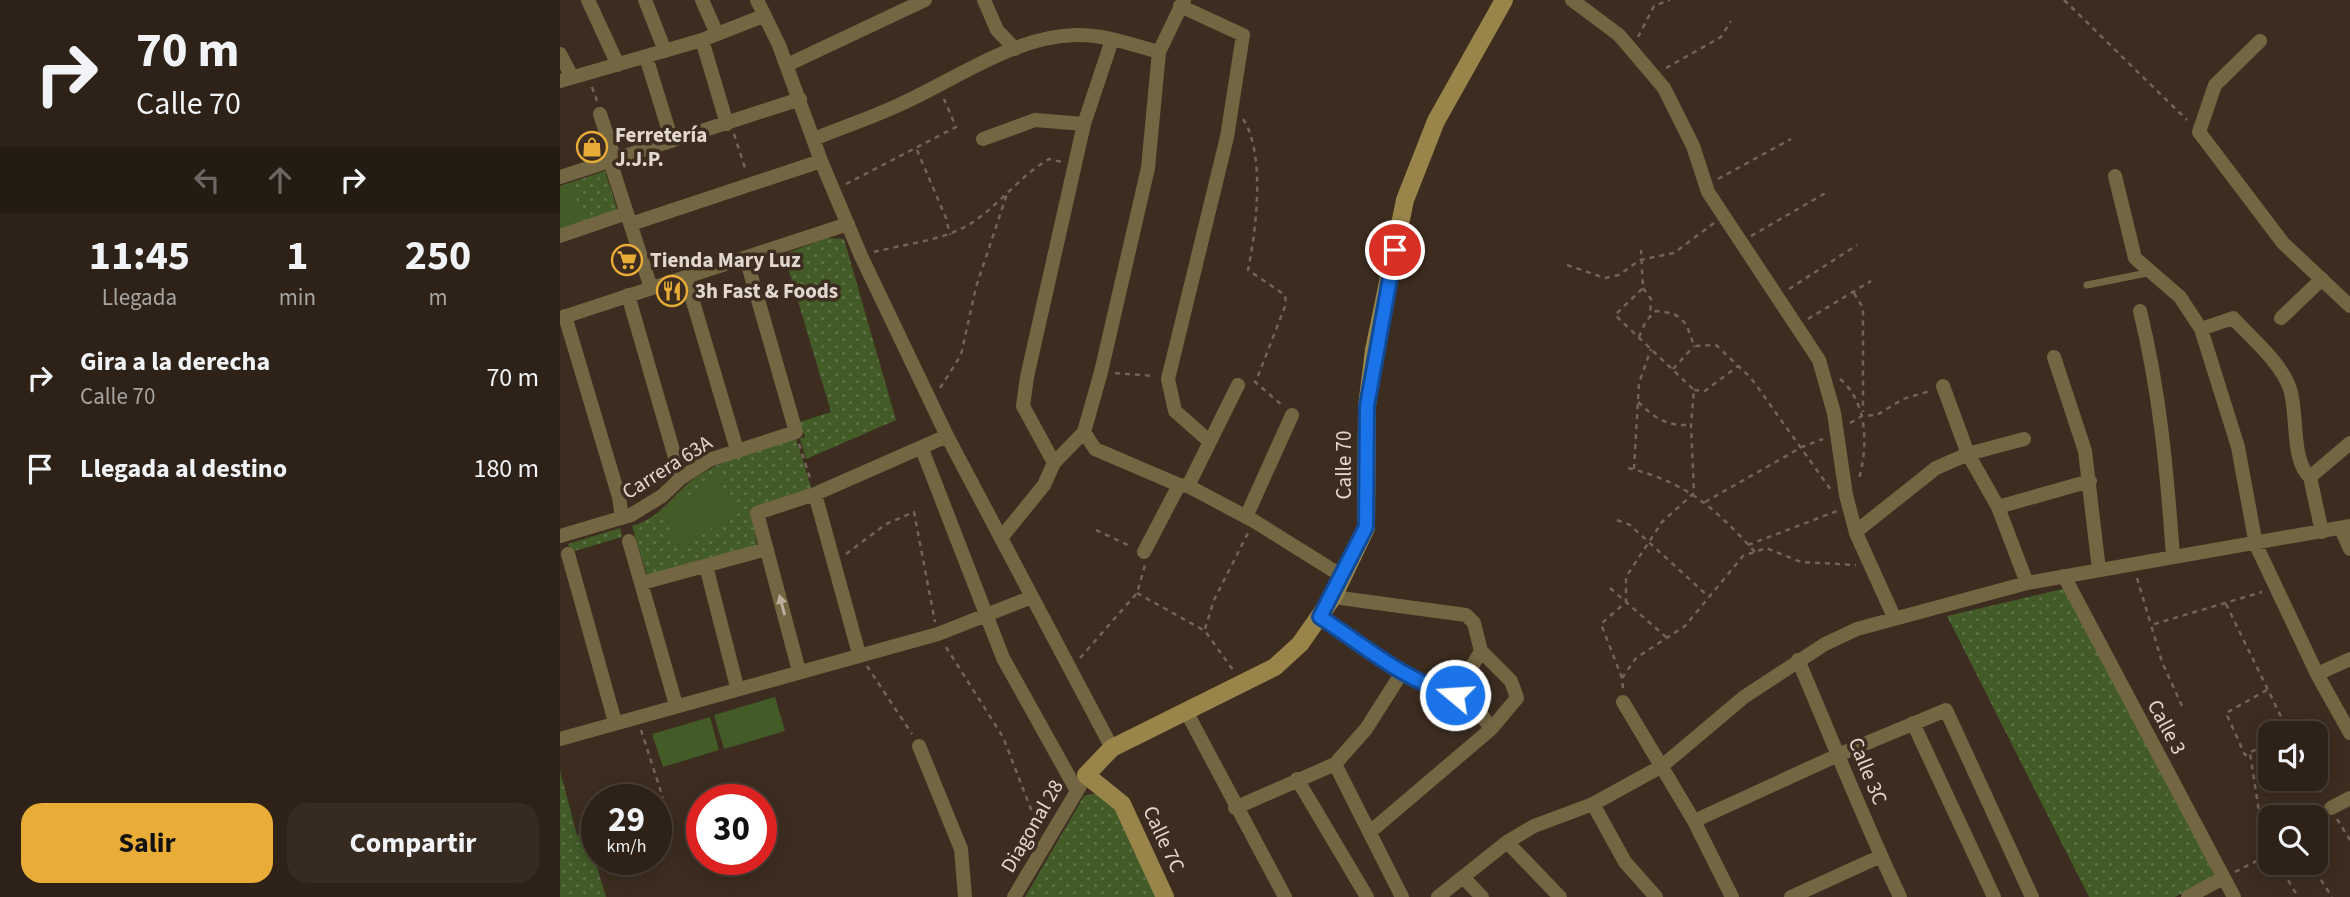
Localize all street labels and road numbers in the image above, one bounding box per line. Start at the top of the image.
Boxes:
street label: Carrera 63A [616,427,718,507]
street label: Calle 70 [1329,431,1359,499]
street label: Calle 3 [2140,694,2194,760]
street label: Calle 3C [1841,733,1895,809]
street label: Diagonal 28 [993,774,1071,878]
street label: Calle 7C [1136,801,1192,877]

